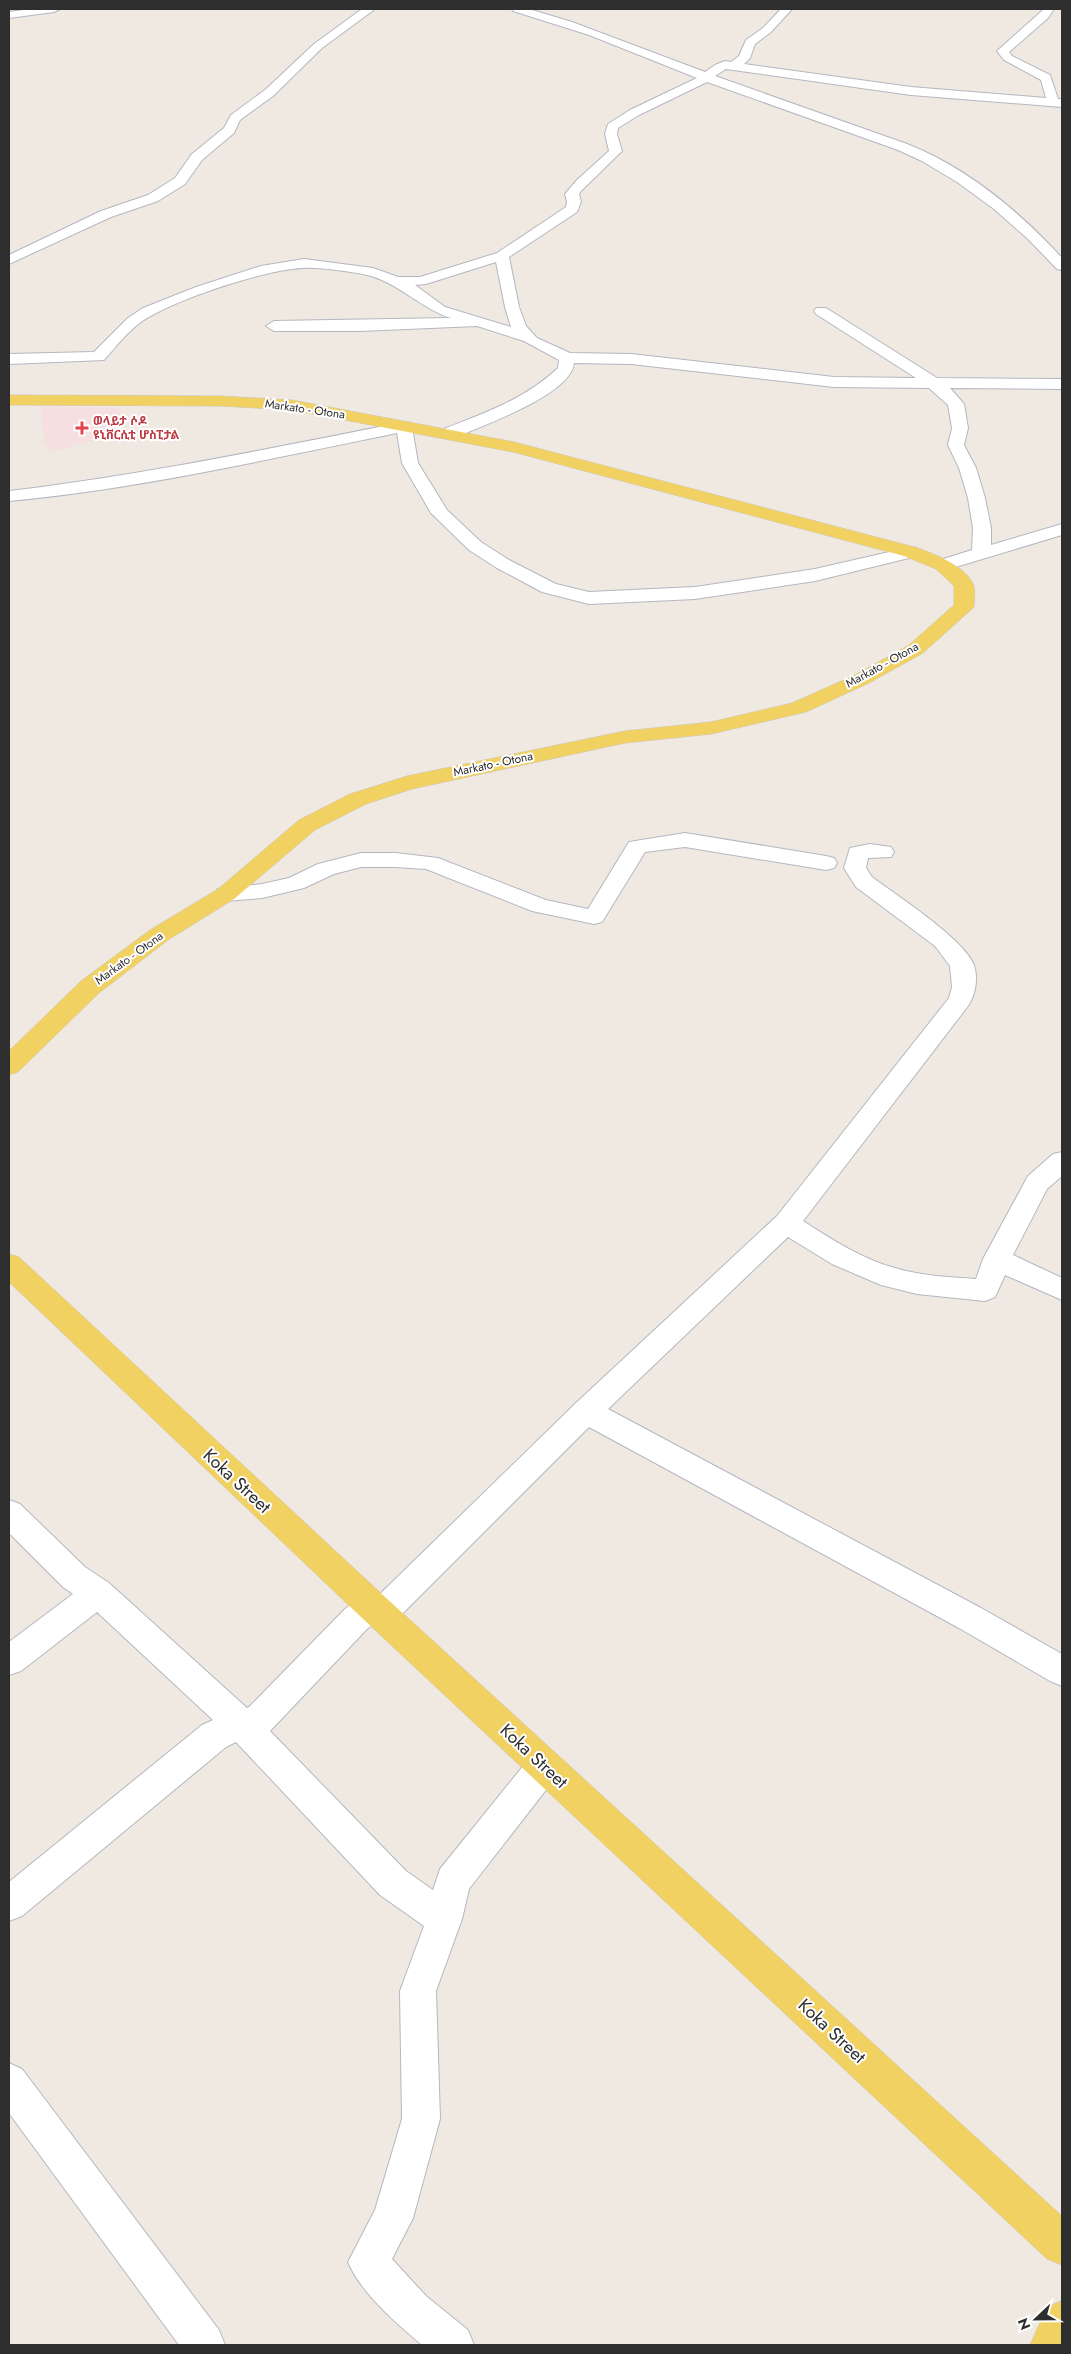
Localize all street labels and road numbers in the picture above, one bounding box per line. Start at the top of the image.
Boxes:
street label: Markato - Otona [264,394,346,424]
street label: Markato - Otona [842,637,922,692]
street label: Markato - Otona [452,747,535,781]
street label: Markato - Otona [91,927,167,989]
street label: Koka Street [197,1443,277,1520]
street label: Koka Street [494,1718,574,1795]
street label: Koka Street [792,1993,872,2070]

